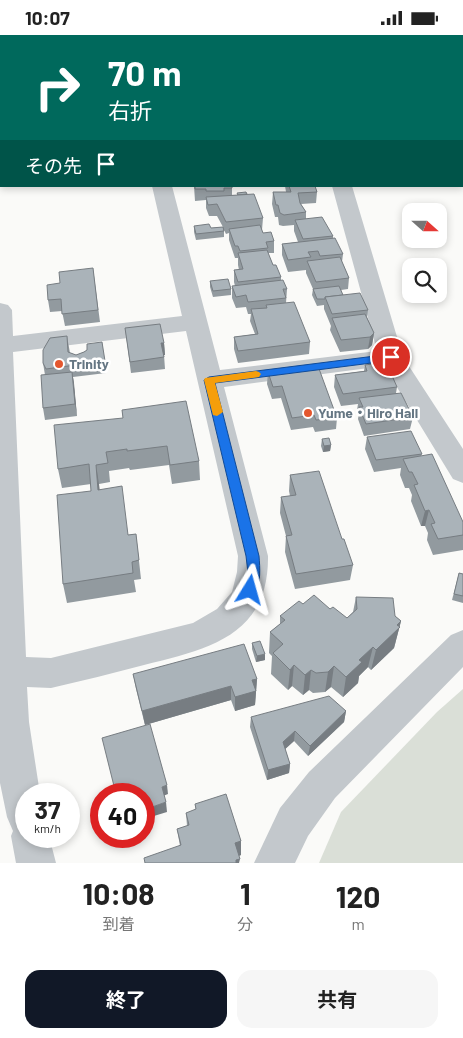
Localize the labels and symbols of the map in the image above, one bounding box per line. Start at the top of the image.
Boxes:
north arrow [402,203,448,247]
pin [370,336,412,378]
place label: Trinity [69,355,109,372]
marker: Trinity [53,358,65,370]
place label: Yume・Hiro Hall [318,404,418,421]
marker: Yume・Hiro Hall [302,407,314,419]
position arrow [223,563,275,615]
speed limit sign: 40 [90,783,155,848]

